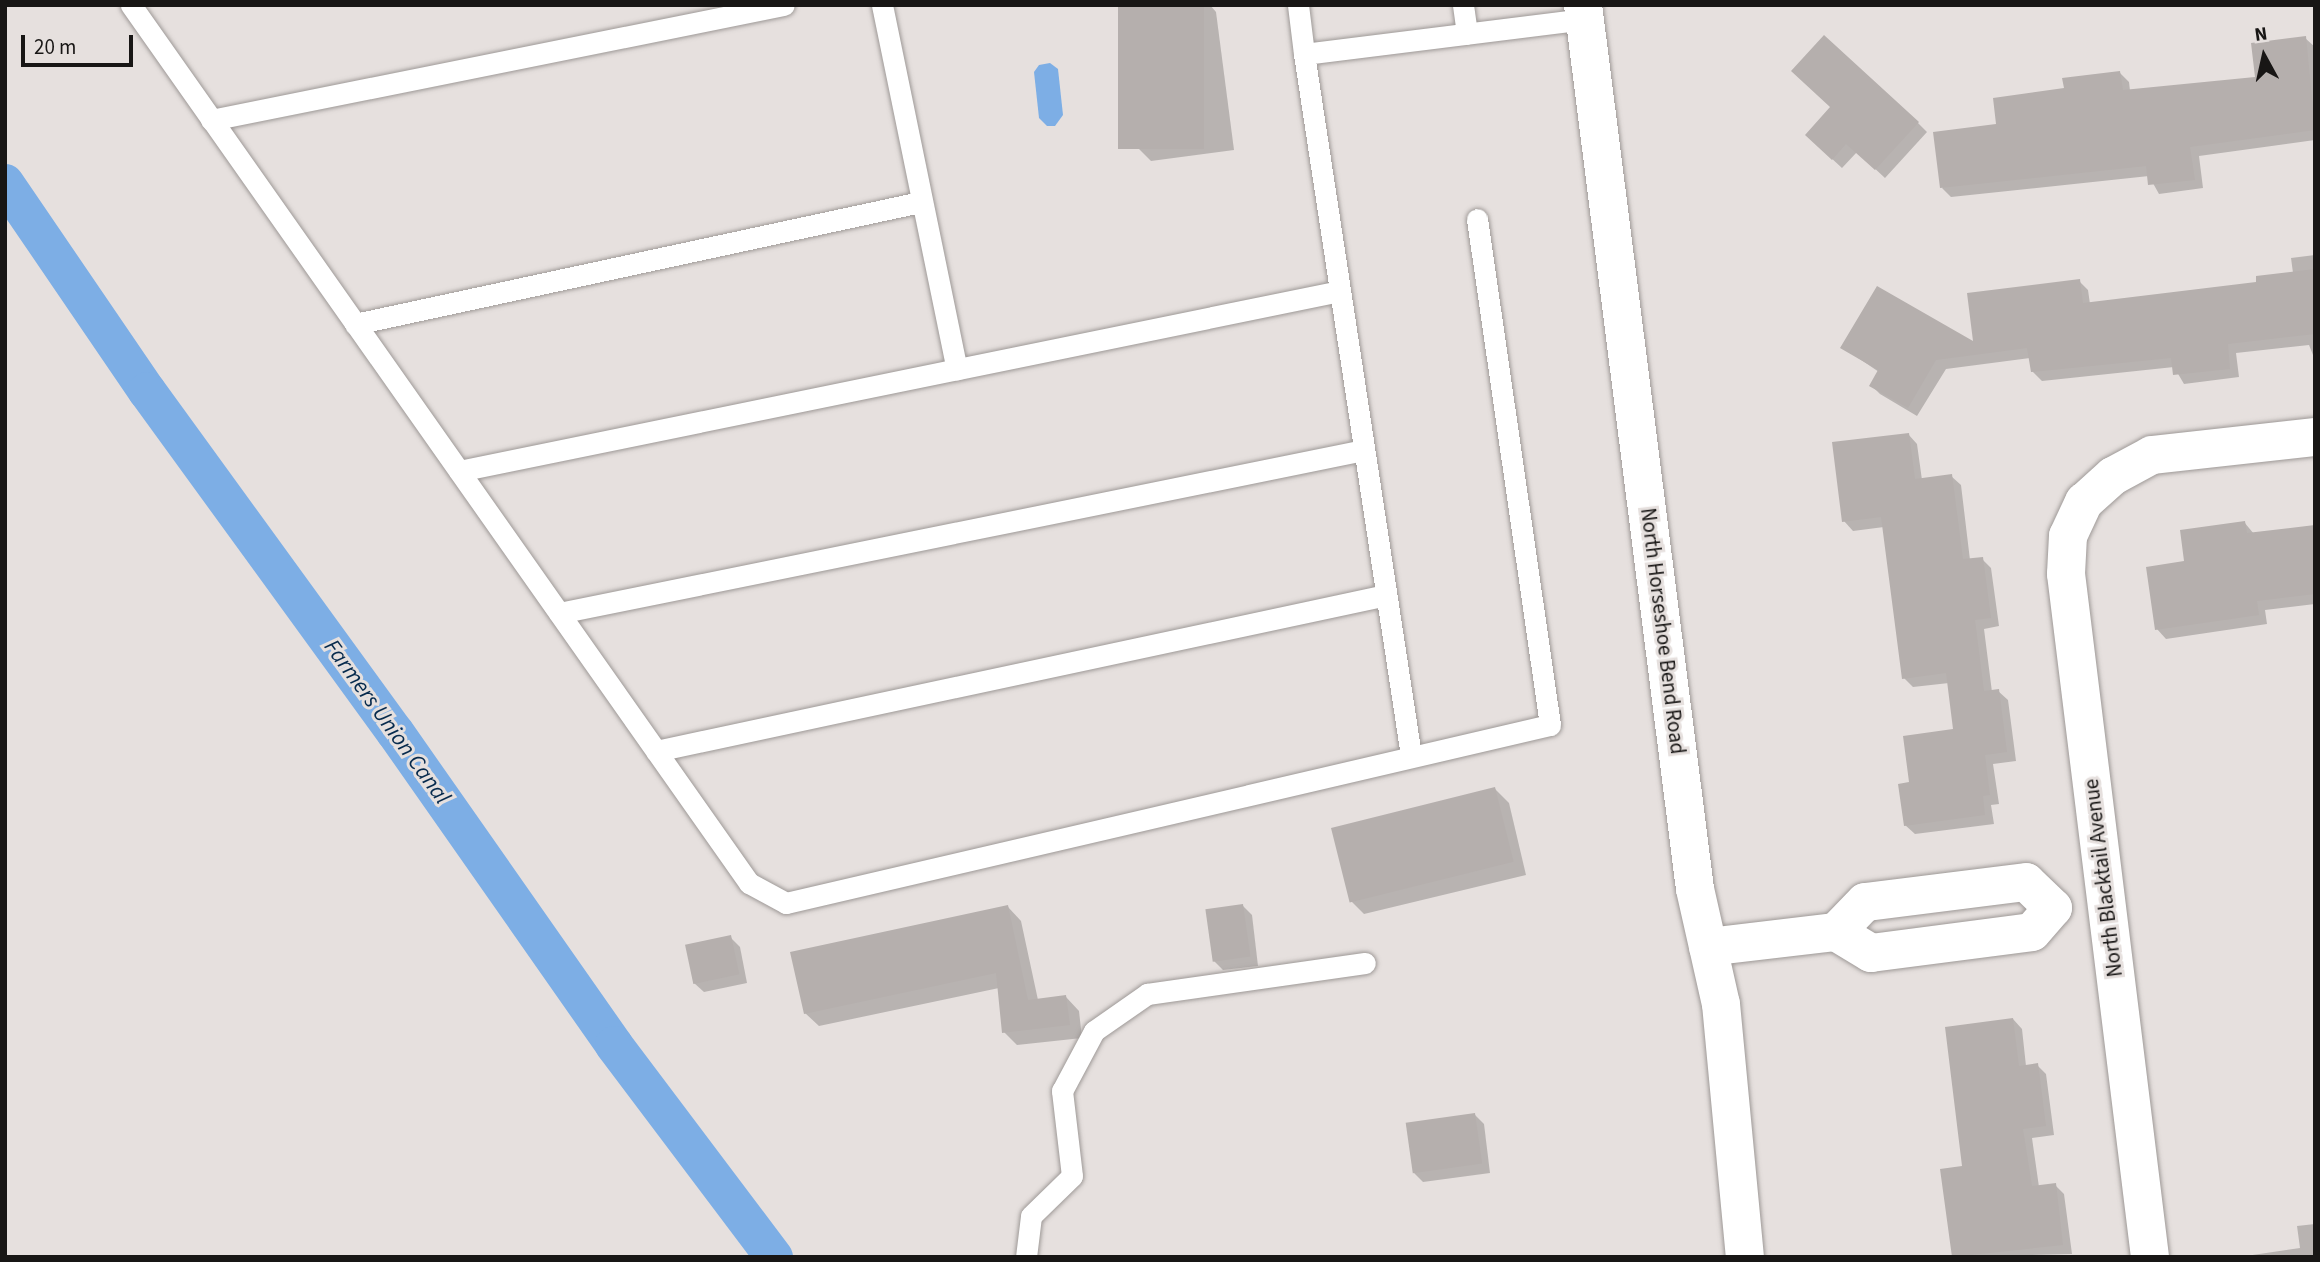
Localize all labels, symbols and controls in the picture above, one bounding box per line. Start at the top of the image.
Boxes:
text: N [2253,20,2269,49]
scale bar [24,21,136,65]
north arrow [2229,21,2299,91]
text: 20 m [34,32,76,62]
street label: North Horseshoe Bend Road [1635,506,1691,756]
water label: Farmers Union Canal [318,634,456,810]
street label: North Blacktail Avenue [2078,777,2128,979]

